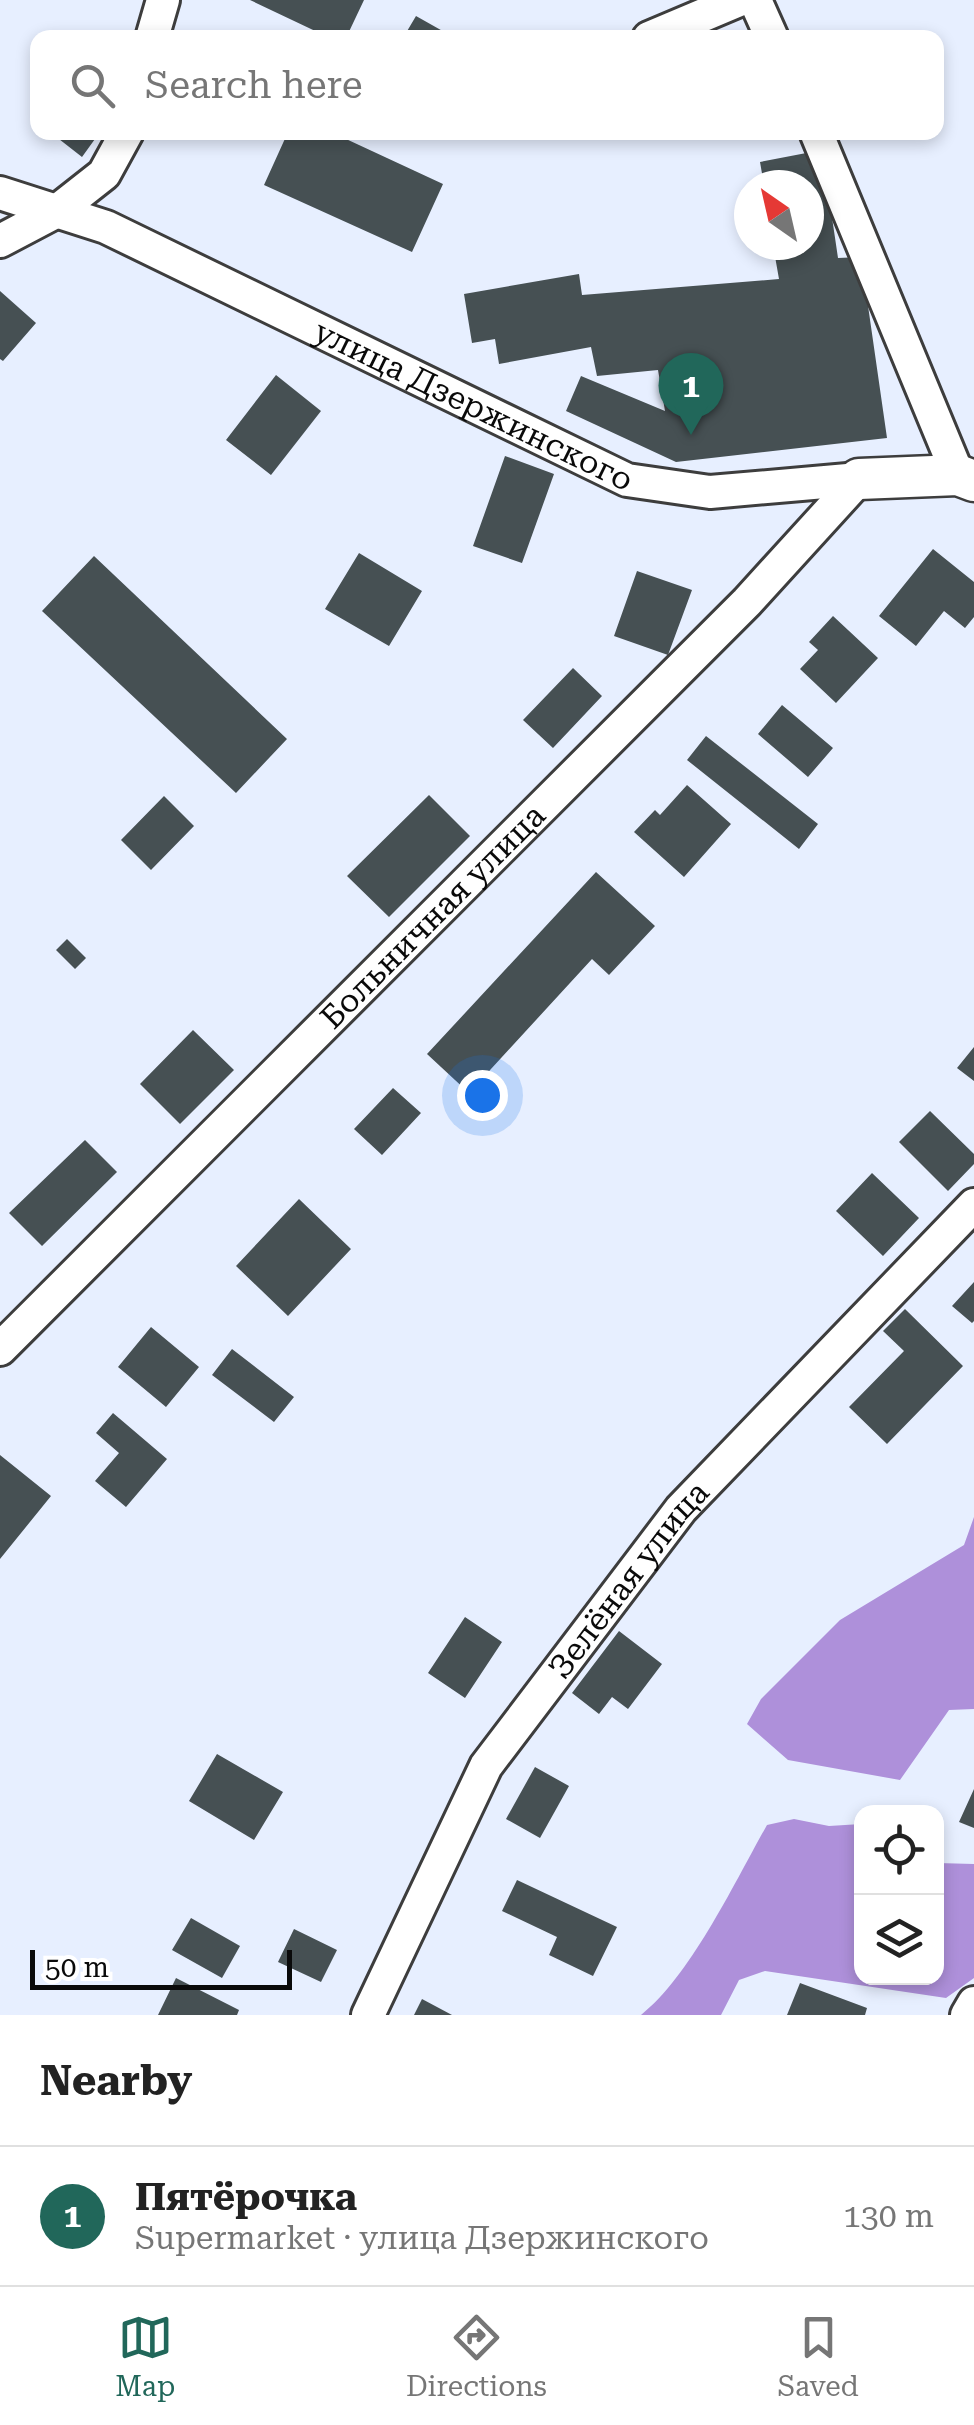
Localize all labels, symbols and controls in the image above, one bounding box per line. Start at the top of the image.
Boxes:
search box [30,30,944,140]
icon: search [65,58,120,113]
text: Search here [145,63,363,107]
north arrow [734,170,824,260]
street label: улица Дзержинского [308,312,639,499]
pin: 1 [658,352,724,435]
street label: Больничная улица [313,796,553,1036]
your location [457,1070,508,1121]
street label: Зелёная улица [540,1473,717,1686]
map controls [854,1805,944,1985]
button: locate [854,1805,944,1895]
button: layers [854,1895,944,1985]
scale bar [30,1945,292,1990]
text: 50 m [45,1951,109,1984]
text: Nearby [40,2056,192,2105]
text: Пятёрочка [135,2175,357,2219]
text: 1 [64,2197,81,2235]
text: 130 m [843,2197,934,2235]
text: Supermarket · улица Дзержинского [135,2219,709,2257]
tab: Map [115,2310,175,2403]
tab: Directions [406,2310,547,2403]
tab: Saved [777,2310,859,2403]

